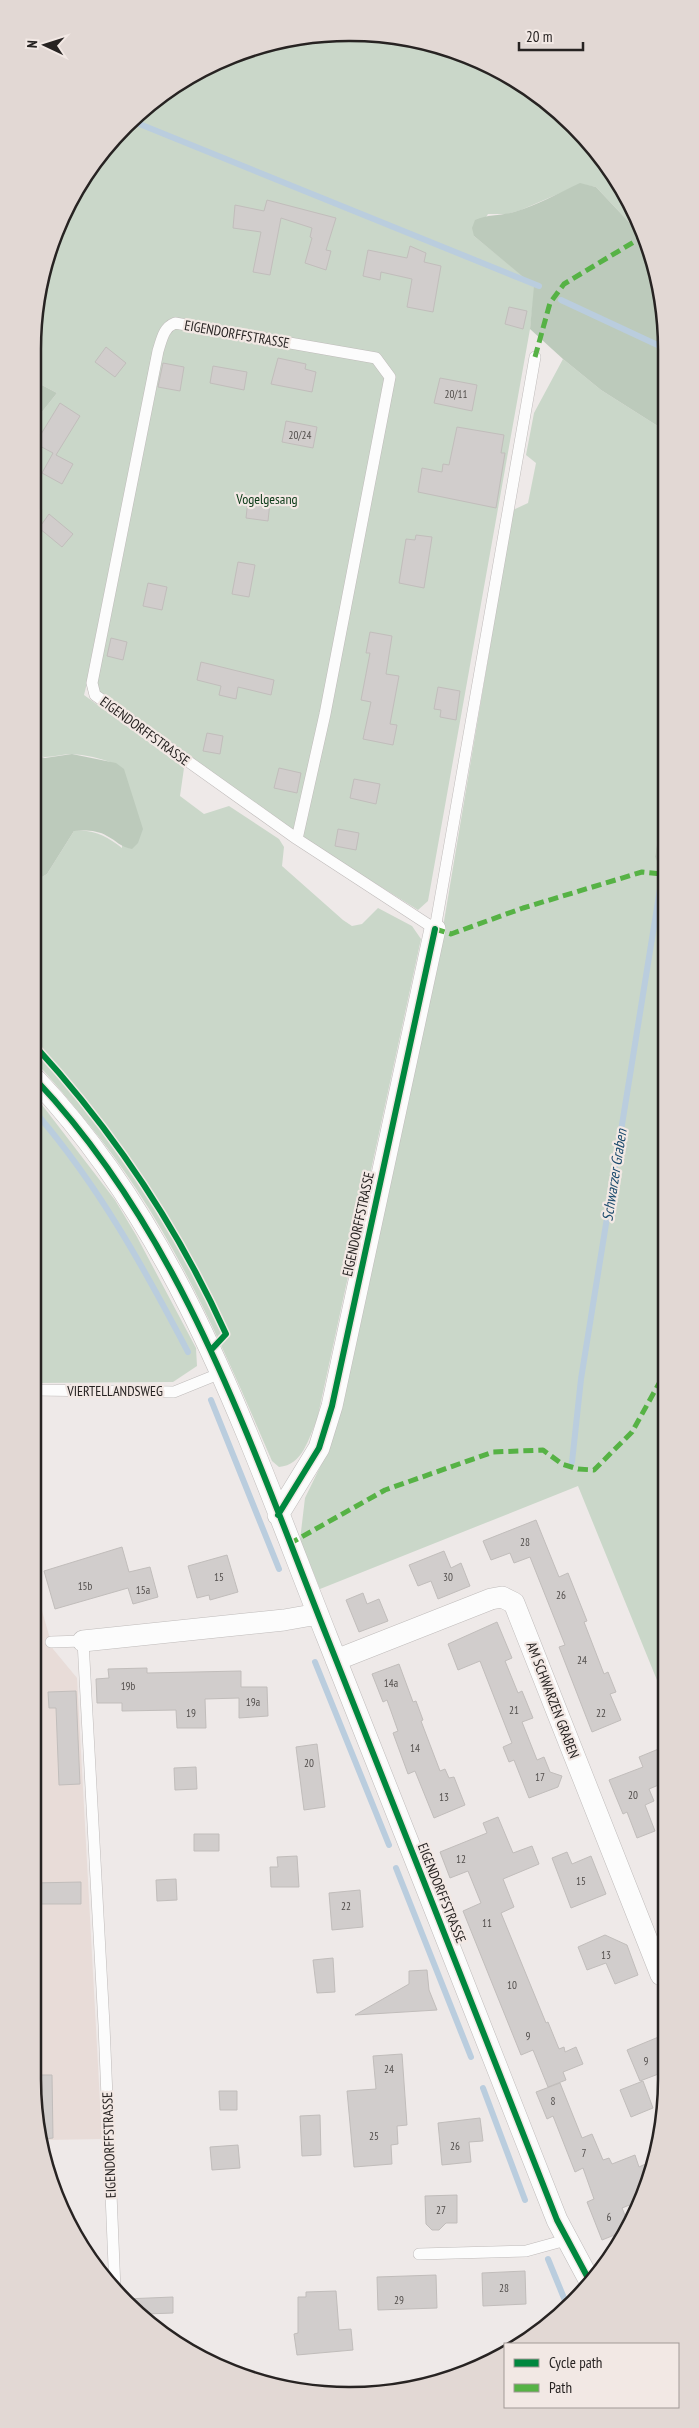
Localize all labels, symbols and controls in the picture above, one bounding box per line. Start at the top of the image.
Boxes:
north arrow [20,20,70,70]
scale bar [519,20,583,52]
text: 20 m [526,27,552,46]
text: N [23,40,41,48]
street label: EIGENDORFFSTRASSE [183,316,291,352]
house number: 20/11 [444,387,468,401]
house number: 20/24 [288,428,312,442]
park label: Vogelgesang [235,490,298,508]
street label: EIGENDORFFSTRASSE [97,692,193,770]
water label: Schwarzer Graben [597,1126,631,1222]
street label: EIGENDORFFSTRASSE [338,1170,378,1278]
street label: VIERTELLANDSWEG [66,1382,163,1400]
house number: 28 [520,1535,530,1549]
house number: 15 [214,1570,224,1584]
house number: 30 [443,1570,453,1584]
house number: 15b [78,1579,93,1593]
house number: 15a [136,1583,150,1597]
house number: 26 [556,1588,566,1602]
street label: AM SCHWARZEN GRABEN [523,1639,583,1761]
house number: 24 [577,1653,587,1667]
house number: 14a [384,1676,398,1690]
house number: 19b [121,1679,136,1693]
house number: 19a [246,1695,260,1709]
house number: 21 [509,1703,519,1717]
house number: 19 [186,1706,196,1720]
house number: 22 [596,1706,606,1720]
house number: 14 [410,1741,420,1755]
house number: 20 [304,1756,314,1770]
house number: 17 [535,1770,545,1784]
house number: 20 [628,1788,638,1802]
house number: 13 [439,1790,449,1804]
street label: EIGENDORFFSTRASSE [414,1840,470,1946]
house number: 12 [456,1852,466,1866]
house number: 15 [576,1874,586,1888]
house number: 22 [341,1899,351,1913]
house number: 11 [482,1916,492,1930]
house number: 13 [601,1948,611,1962]
house number: 10 [507,1978,517,1992]
house number: 9 [526,2029,531,2043]
house number: 9 [644,2054,649,2068]
house number: 24 [384,2062,394,2076]
street label: EIGENDORFFSTRASSE [98,2092,120,2198]
house number: 8 [551,2094,556,2108]
house number: 25 [369,2129,379,2143]
house number: 26 [450,2139,460,2153]
house number: 7 [582,2146,587,2160]
house number: 27 [436,2203,446,2217]
house number: 6 [607,2210,612,2224]
house number: 28 [499,2281,509,2295]
house number: 29 [394,2293,404,2307]
legend [504,2343,679,2408]
text: Cycle path [549,2353,602,2372]
text: Path [549,2378,572,2397]

